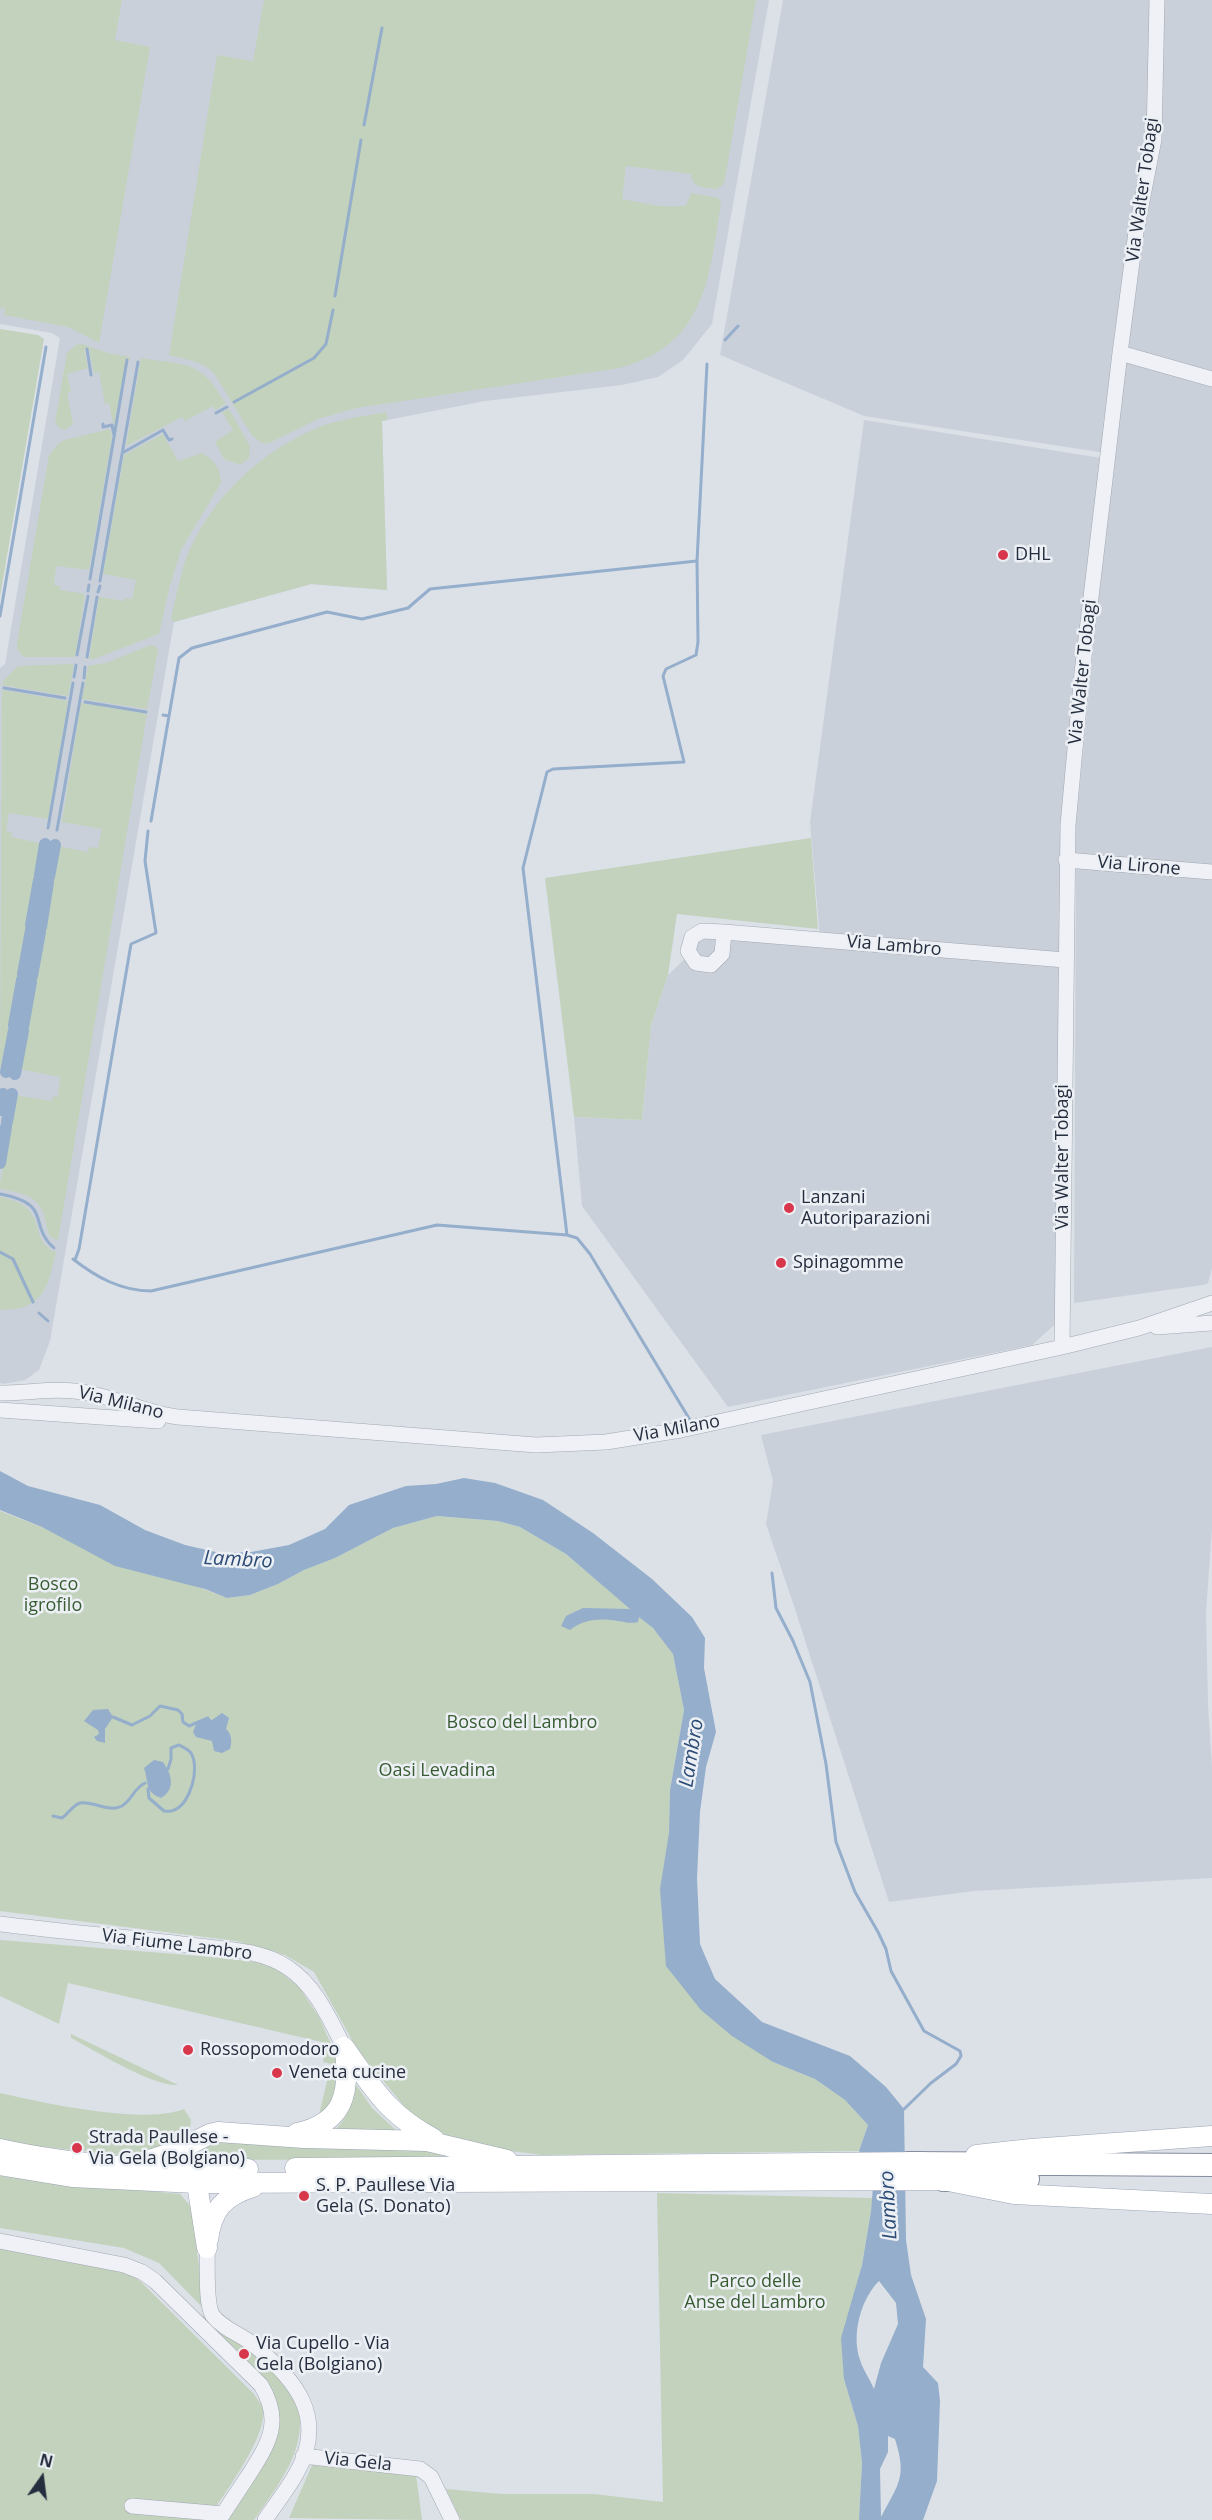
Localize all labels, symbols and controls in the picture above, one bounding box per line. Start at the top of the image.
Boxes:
street label: Via Walter Tobagi [1122,116,1164,264]
place label: DHL [1015,544,1051,566]
marker: DHL [996,548,1010,562]
street label: Via Walter Tobagi [1065,598,1101,746]
street label: Via Lirone [1097,852,1181,880]
street label: Via Lambro [846,931,942,961]
street label: Via Walter Tobagi [1052,1084,1074,1230]
place label: Lanzani Autoriparazioni [801,1187,930,1230]
marker: Lanzani Autoriparazioni [782,1201,796,1215]
place label: Spinagomme [793,1252,904,1274]
marker: Spinagomme [774,1256,788,1270]
street label: Via Milano [76,1382,166,1424]
street label: Via Milano [632,1411,722,1447]
water label: Lambro [203,1546,273,1574]
park label: Bosco igrofilo [24,1574,82,1616]
park label: Bosco del Lambro [447,1712,597,1734]
water label: Lambro [675,1717,709,1789]
park label: Oasi Levadina [379,1760,495,1782]
street label: Via Fiume Lambro [100,1925,254,1965]
place label: Rossopomodoro [200,2039,339,2061]
marker: Rossopomodoro [181,2043,195,2057]
place label: Veneta cucine [289,2062,406,2084]
marker: Veneta cucine [270,2066,284,2080]
place label: Strada Paullese - Via Gela (Bolgiano) [89,2127,245,2170]
marker: Strada Paullese - Via Gela (Bolgiano) [70,2141,84,2155]
water label: Lambro [875,2170,903,2240]
place label: S. P. Paullese Via Gela (S. Donato) [316,2175,455,2218]
marker: S. P. Paullese Via Gela (S. Donato) [297,2189,311,2203]
park label: Parco delle Anse del Lambro [684,2271,826,2314]
place label: Via Cupello - Via Gela (Bolgiano) [256,2333,390,2376]
marker: Via Cupello - Via Gela (Bolgiano) [237,2347,251,2361]
north arrow [12,2448,72,2508]
text: N [37,2448,55,2473]
street label: Via Gela [323,2448,393,2476]

